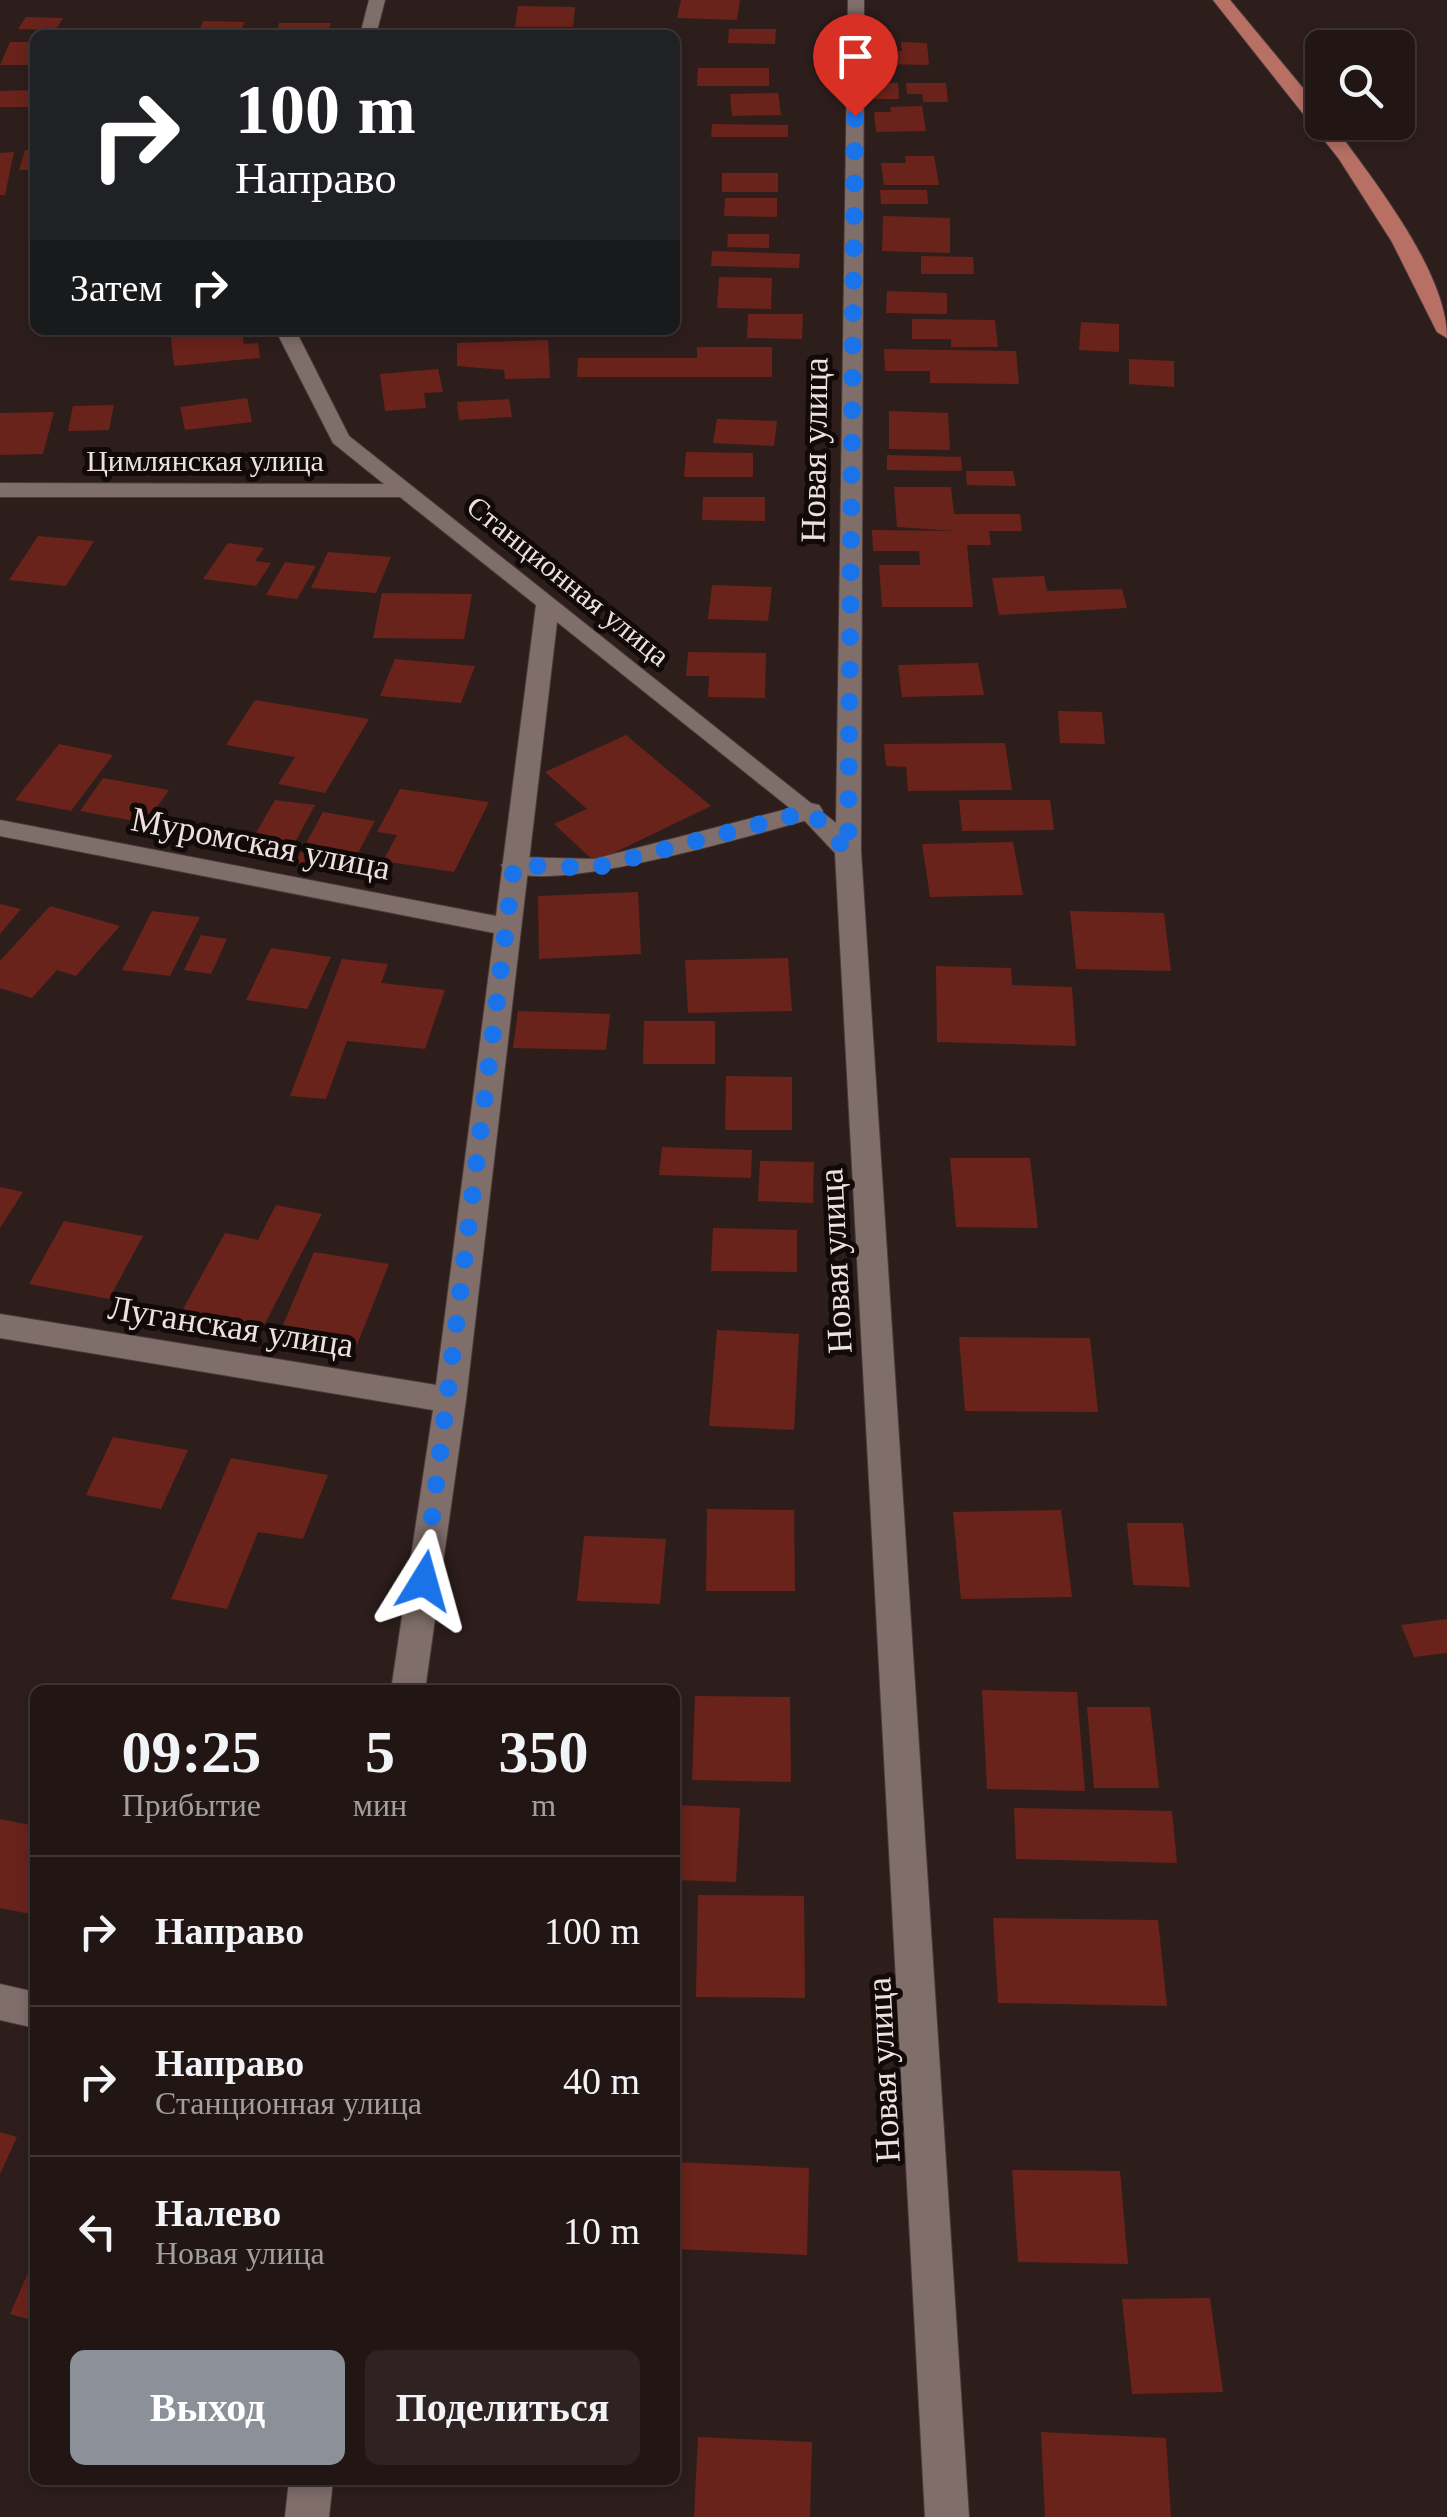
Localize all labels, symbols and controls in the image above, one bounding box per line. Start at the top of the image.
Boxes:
pin [813,14,898,117]
icon: arrive [828,29,883,84]
map controls [1305,30,1415,140]
button: search [1305,30,1415,140]
icon: right [70,70,200,200]
text: 100 m [235,71,416,148]
text: Направо [235,153,397,203]
icon: right [182,260,237,315]
text: Затем [70,267,162,309]
street label: Новая улица [793,356,836,543]
street label: Цимлянская улица [86,444,324,477]
street label: Станционная улица [461,489,676,672]
street label: Муромская улица [128,799,394,888]
street label: Новая улица [811,1167,860,1355]
street label: Луганская улица [105,1288,357,1365]
position arrow [372,1529,476,1633]
text: 09:25 [121,1719,261,1785]
text: 5 [365,1719,395,1785]
text: 350 [499,1719,589,1785]
text: Прибытие [122,1787,261,1823]
text: мин [353,1787,407,1823]
text: m [531,1787,556,1823]
icon: right [70,1904,125,1959]
text: Направо [155,1910,304,1952]
text: 100 m [544,1910,640,1952]
street label: Новая улица [859,1976,908,2164]
text: Направо [155,2042,304,2084]
icon: right [70,2054,125,2109]
text: 40 m [563,2060,640,2102]
text: Станционная улица [155,2085,422,2121]
text: Налево [155,2192,281,2234]
icon: left [70,2204,125,2259]
text: 10 m [563,2210,640,2252]
text: Новая улица [155,2235,325,2271]
button: Выход [70,2350,345,2465]
button: Поделиться [365,2350,640,2465]

